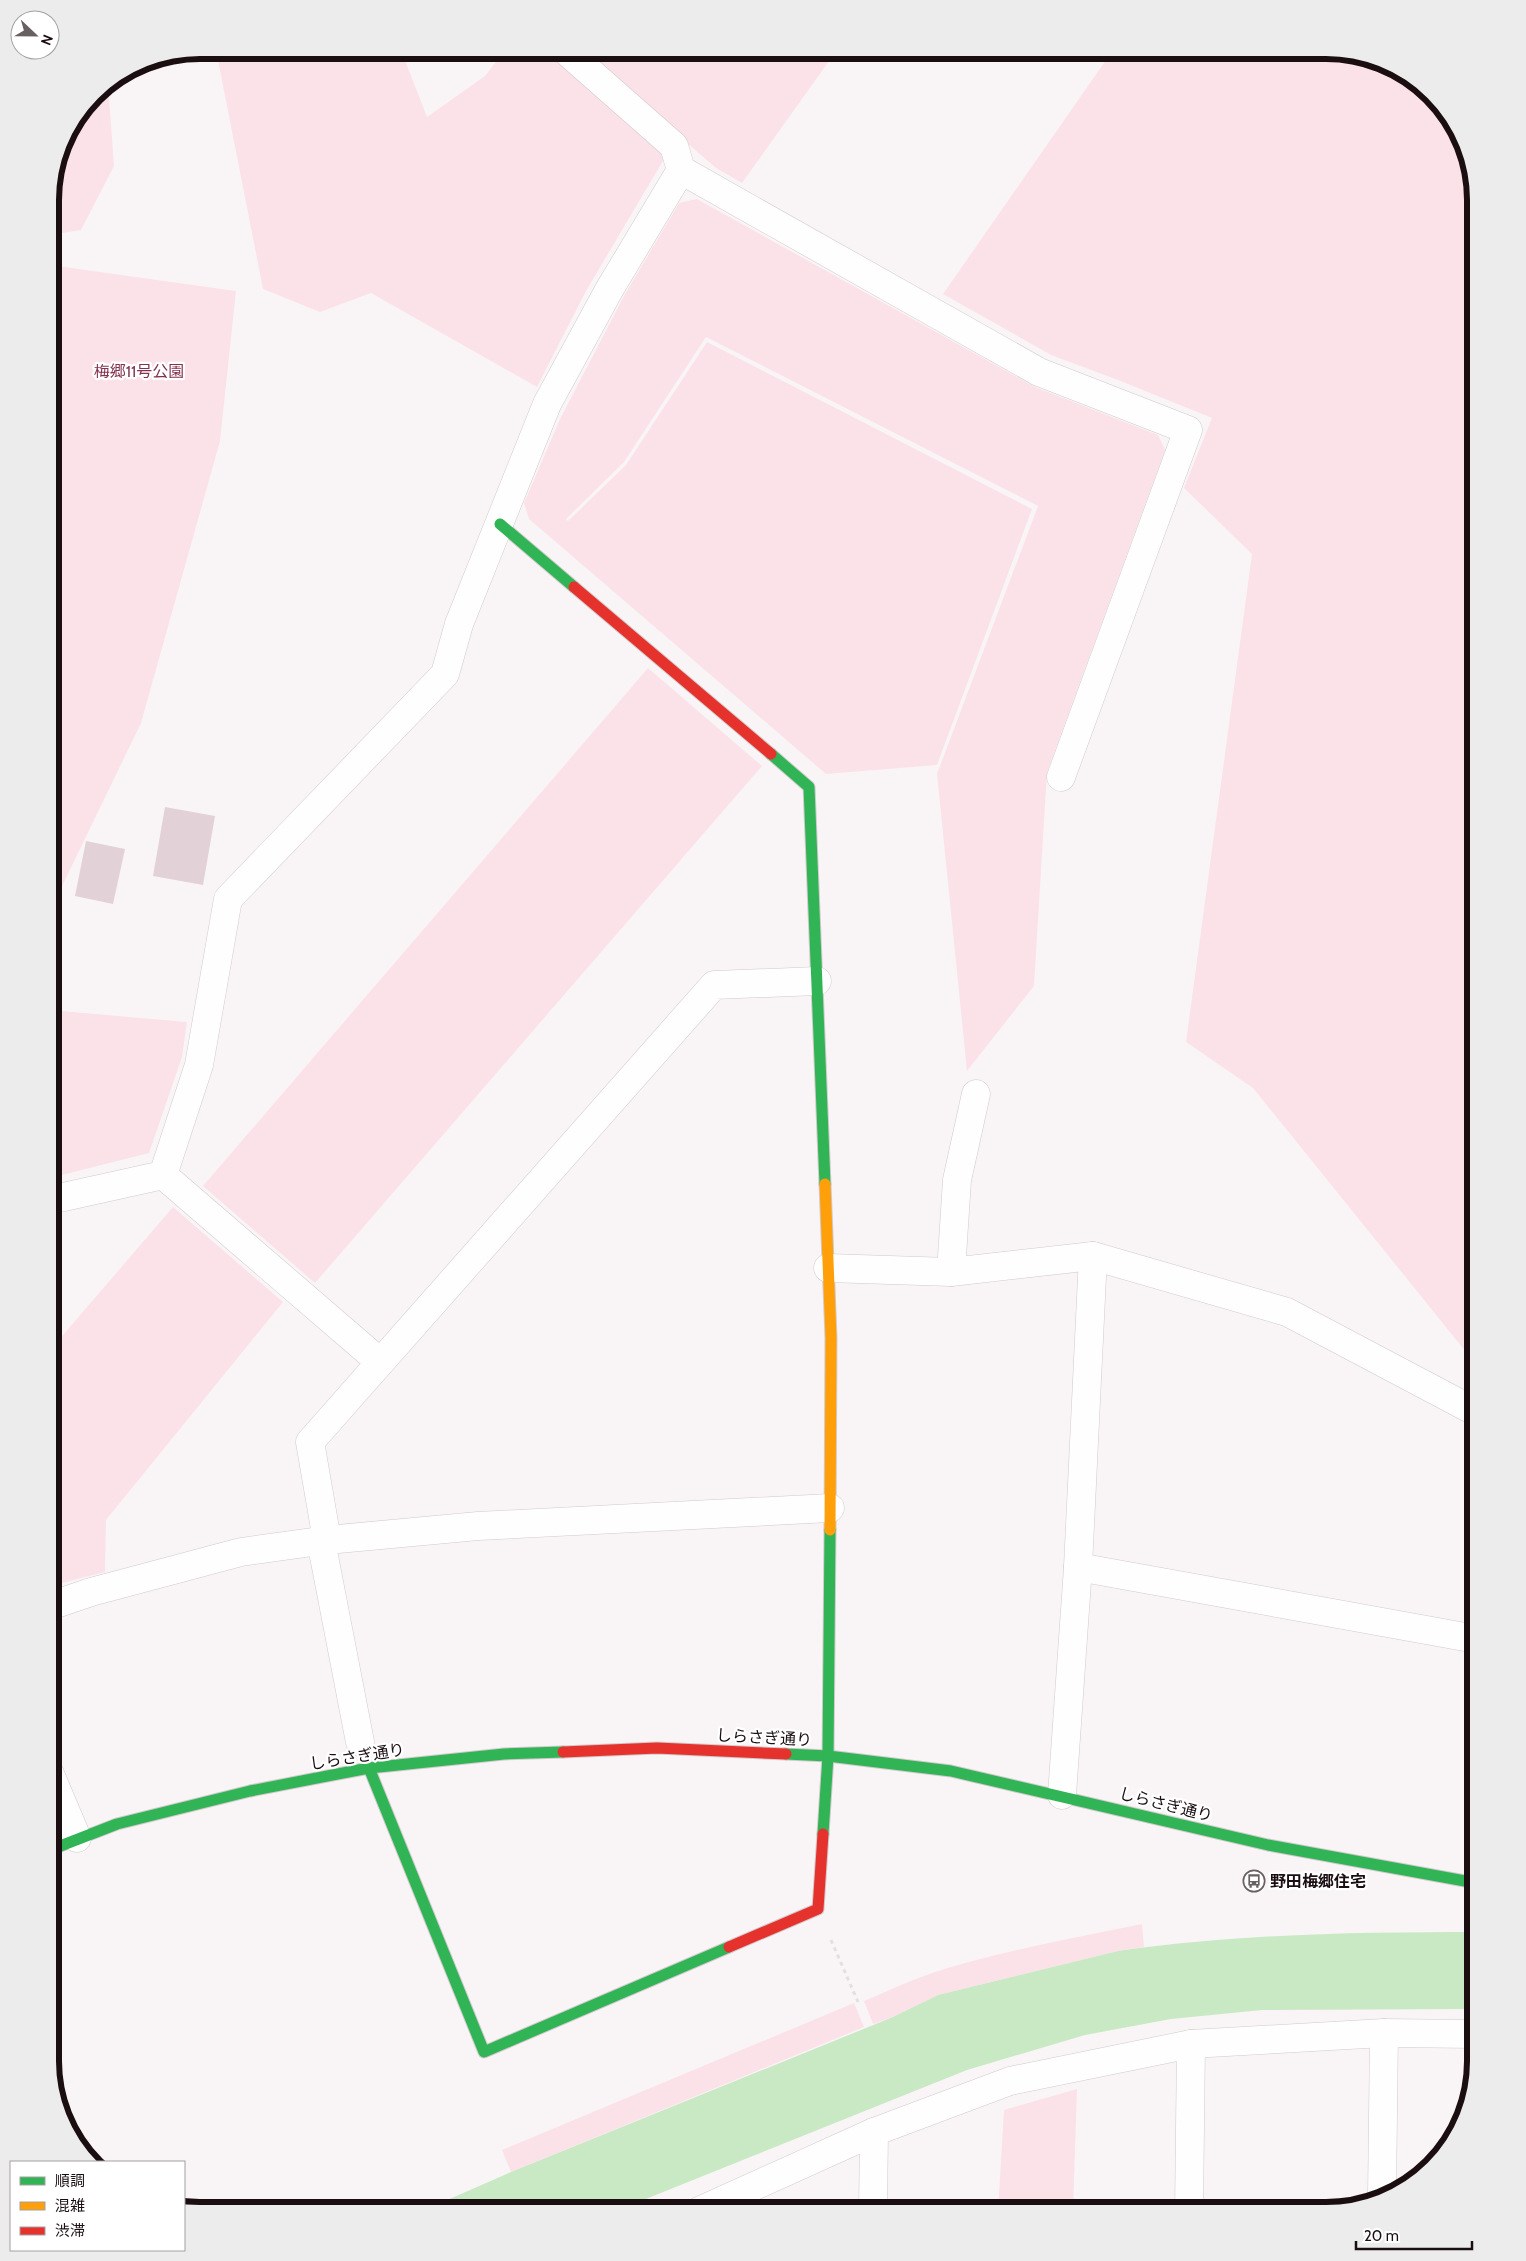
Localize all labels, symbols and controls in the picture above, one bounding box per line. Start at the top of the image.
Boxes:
north arrow [10,10,60,60]
text: N [37,32,57,48]
park label: 梅郷11号公園 [94,362,184,381]
street label: しらさぎ通り [716,1725,812,1749]
street label: しらさぎ通り [308,1740,406,1773]
street label: しらさぎ通り [1117,1784,1215,1825]
bus stop icon: 野田梅郷住宅 [1242,1869,1266,1893]
place label: 野田梅郷住宅 [1270,1872,1366,1891]
legend [10,2161,185,2251]
text: 順調 [55,2172,85,2190]
text: 混雑 [55,2197,85,2215]
scale bar [1356,2218,1472,2250]
text: 渋滞 [55,2222,85,2240]
text: 20 m [1364,2227,1399,2245]

